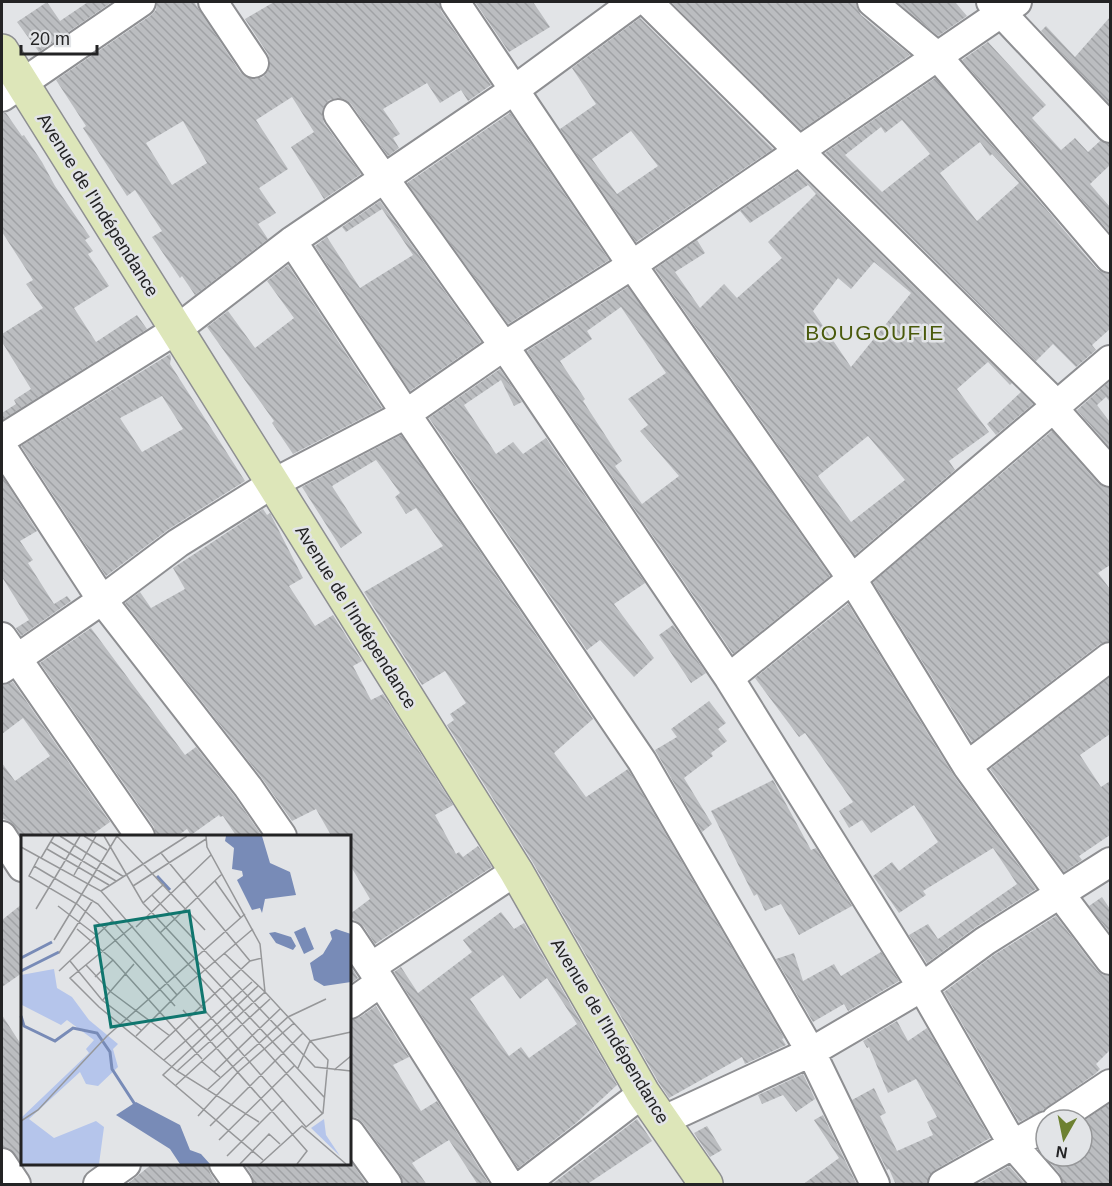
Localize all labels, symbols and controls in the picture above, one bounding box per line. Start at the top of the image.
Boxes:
scale bar [21,18,98,56]
text: 20 m [30,29,70,49]
street label: Avenue de l'Indépendance [33,110,163,300]
district label: BOUGOUFIE [805,321,945,344]
street label: Avenue de l'Indépendance [291,522,421,712]
inset map [21,835,351,1165]
street label: Avenue de l'Indépendance [547,935,673,1127]
north arrow [1034,1108,1094,1168]
text: N [1055,1143,1069,1162]

